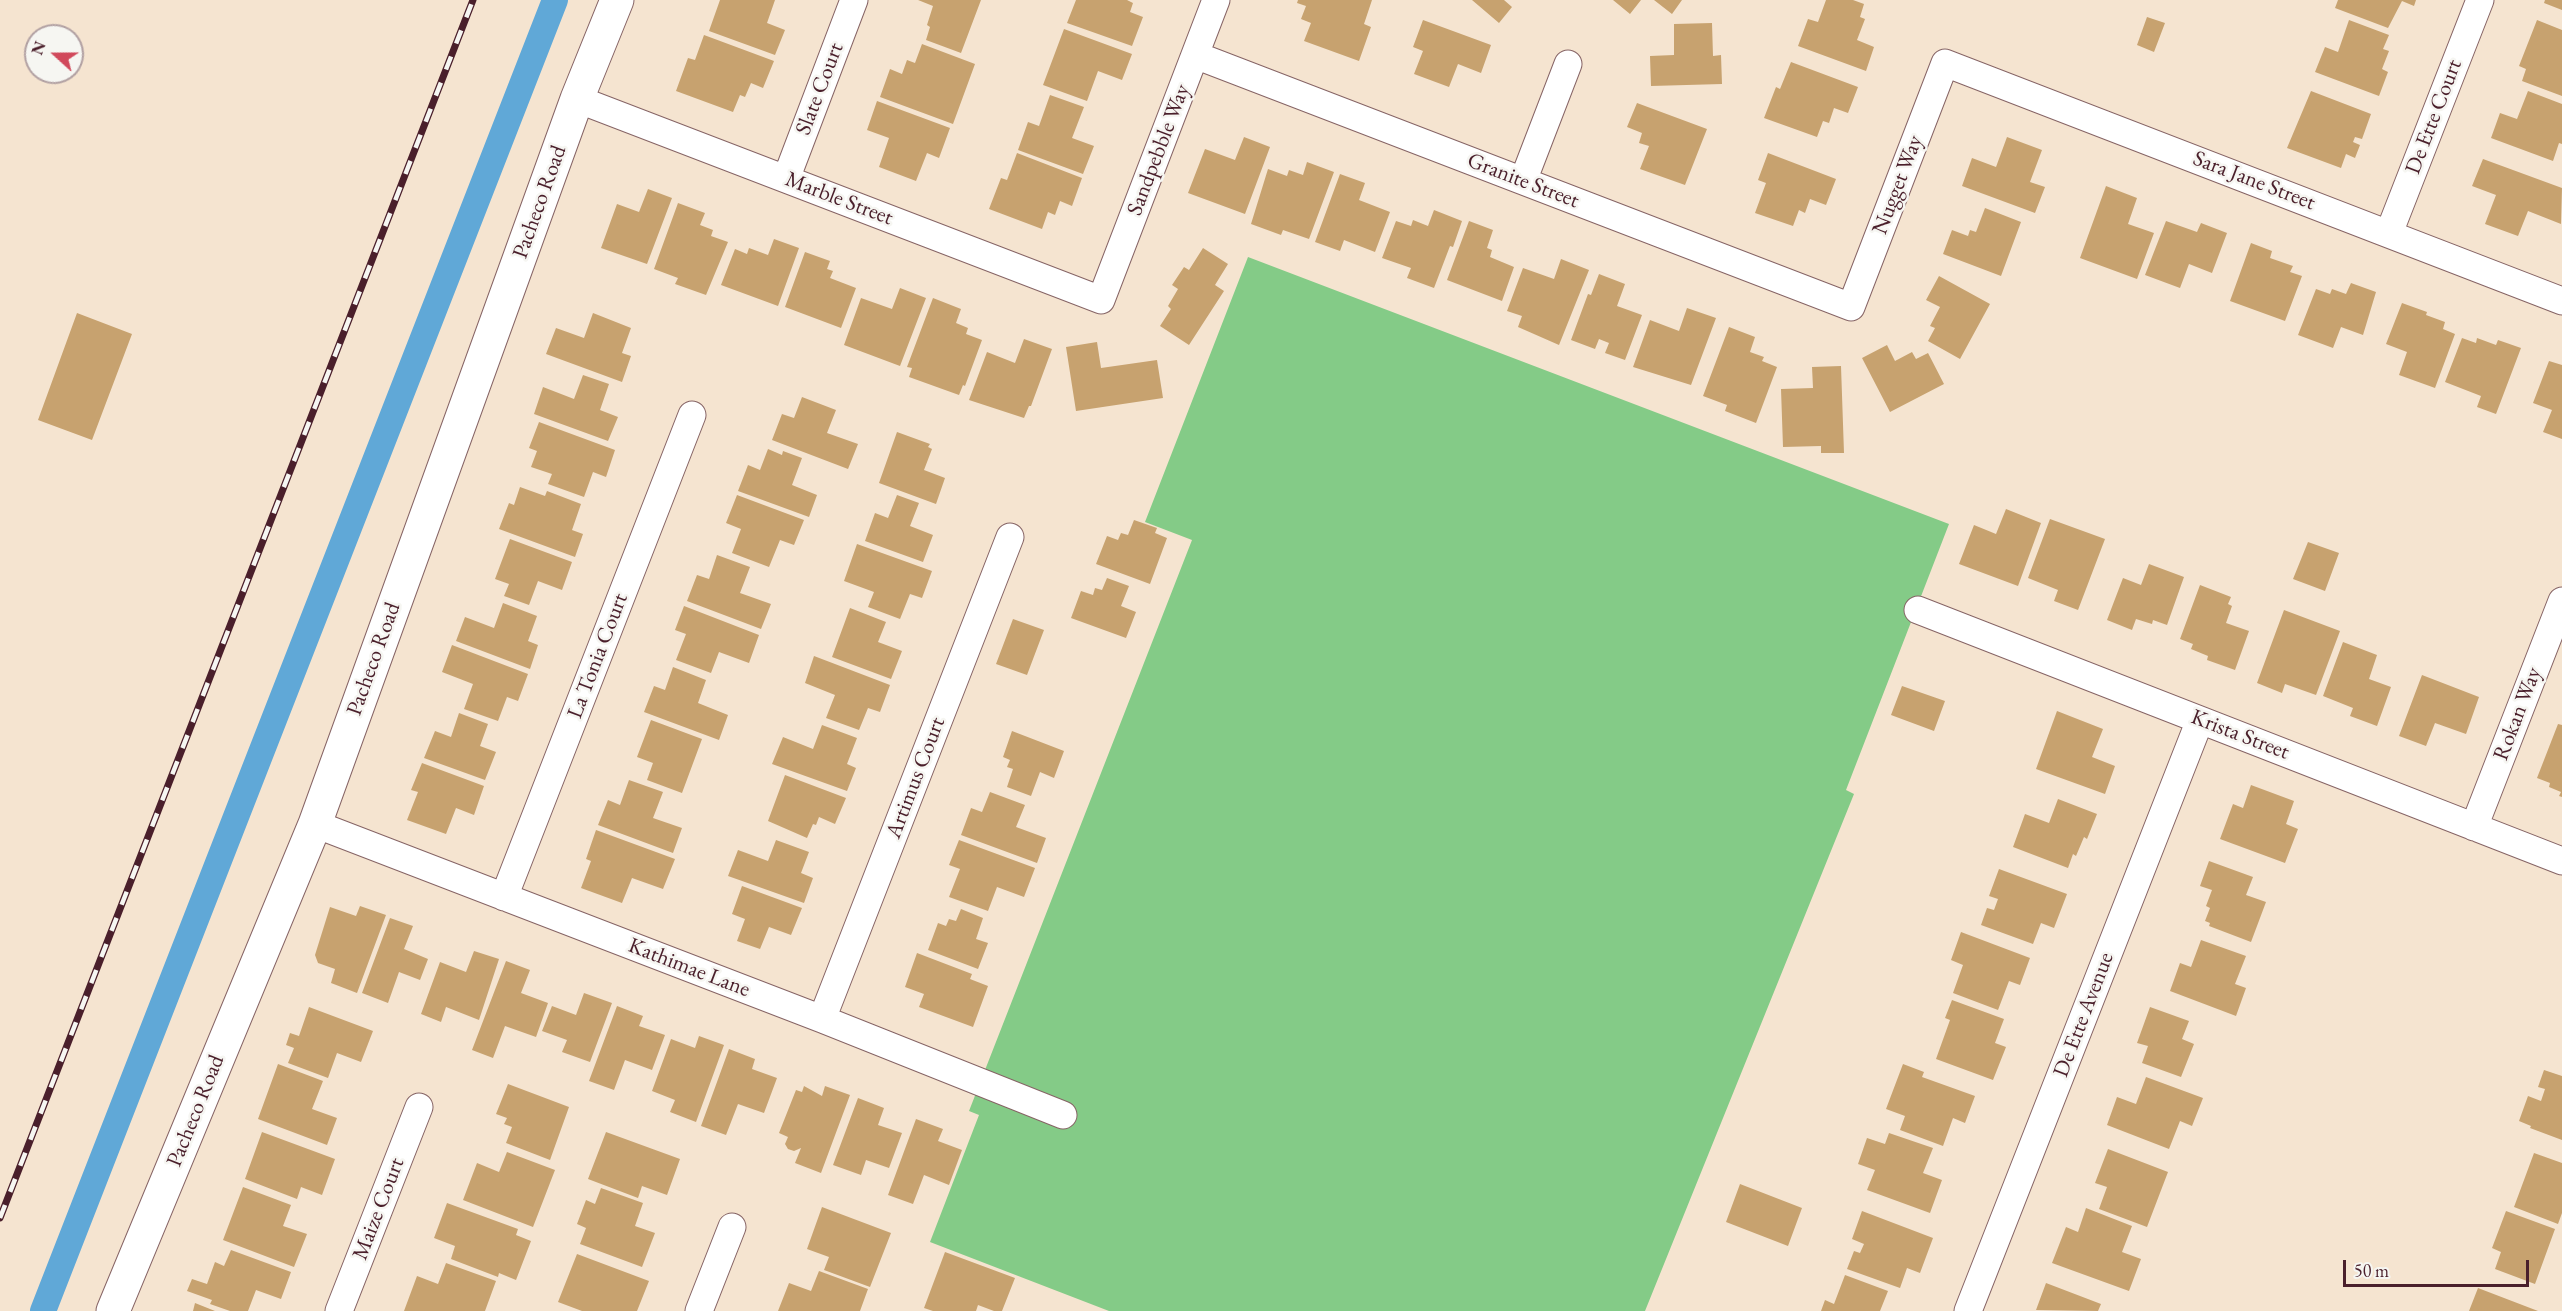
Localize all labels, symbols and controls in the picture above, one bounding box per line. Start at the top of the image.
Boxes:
north arrow [24,24,84,84]
text: N [26,38,51,58]
street label: Slate Court [790,39,850,139]
street label: De Ette Court [2400,56,2468,178]
street label: Sandpebble Way [1122,81,1196,219]
street label: Nugget Way [1867,132,1929,238]
street label: Pacheco Road [507,142,573,262]
street label: Sara Jane Street [2189,146,2319,216]
street label: Granite Street [1463,148,1583,214]
street label: Marble Street [781,166,897,232]
street label: La Tonia Court [562,590,634,722]
street label: Pacheco Road [341,599,407,719]
street label: Rokan Way [2488,664,2548,764]
street label: Krista Street [2187,704,2293,766]
street label: Artimus Court [881,714,951,842]
street label: Kathimae Lane [624,933,754,1003]
street label: De Ette Avenue [2048,949,2120,1081]
street label: Pacheco Road [162,1051,230,1171]
street label: Maize Court [347,1154,411,1264]
scale bar [2346,1248,2532,1286]
text: 50 m [2354,1259,2389,1282]

